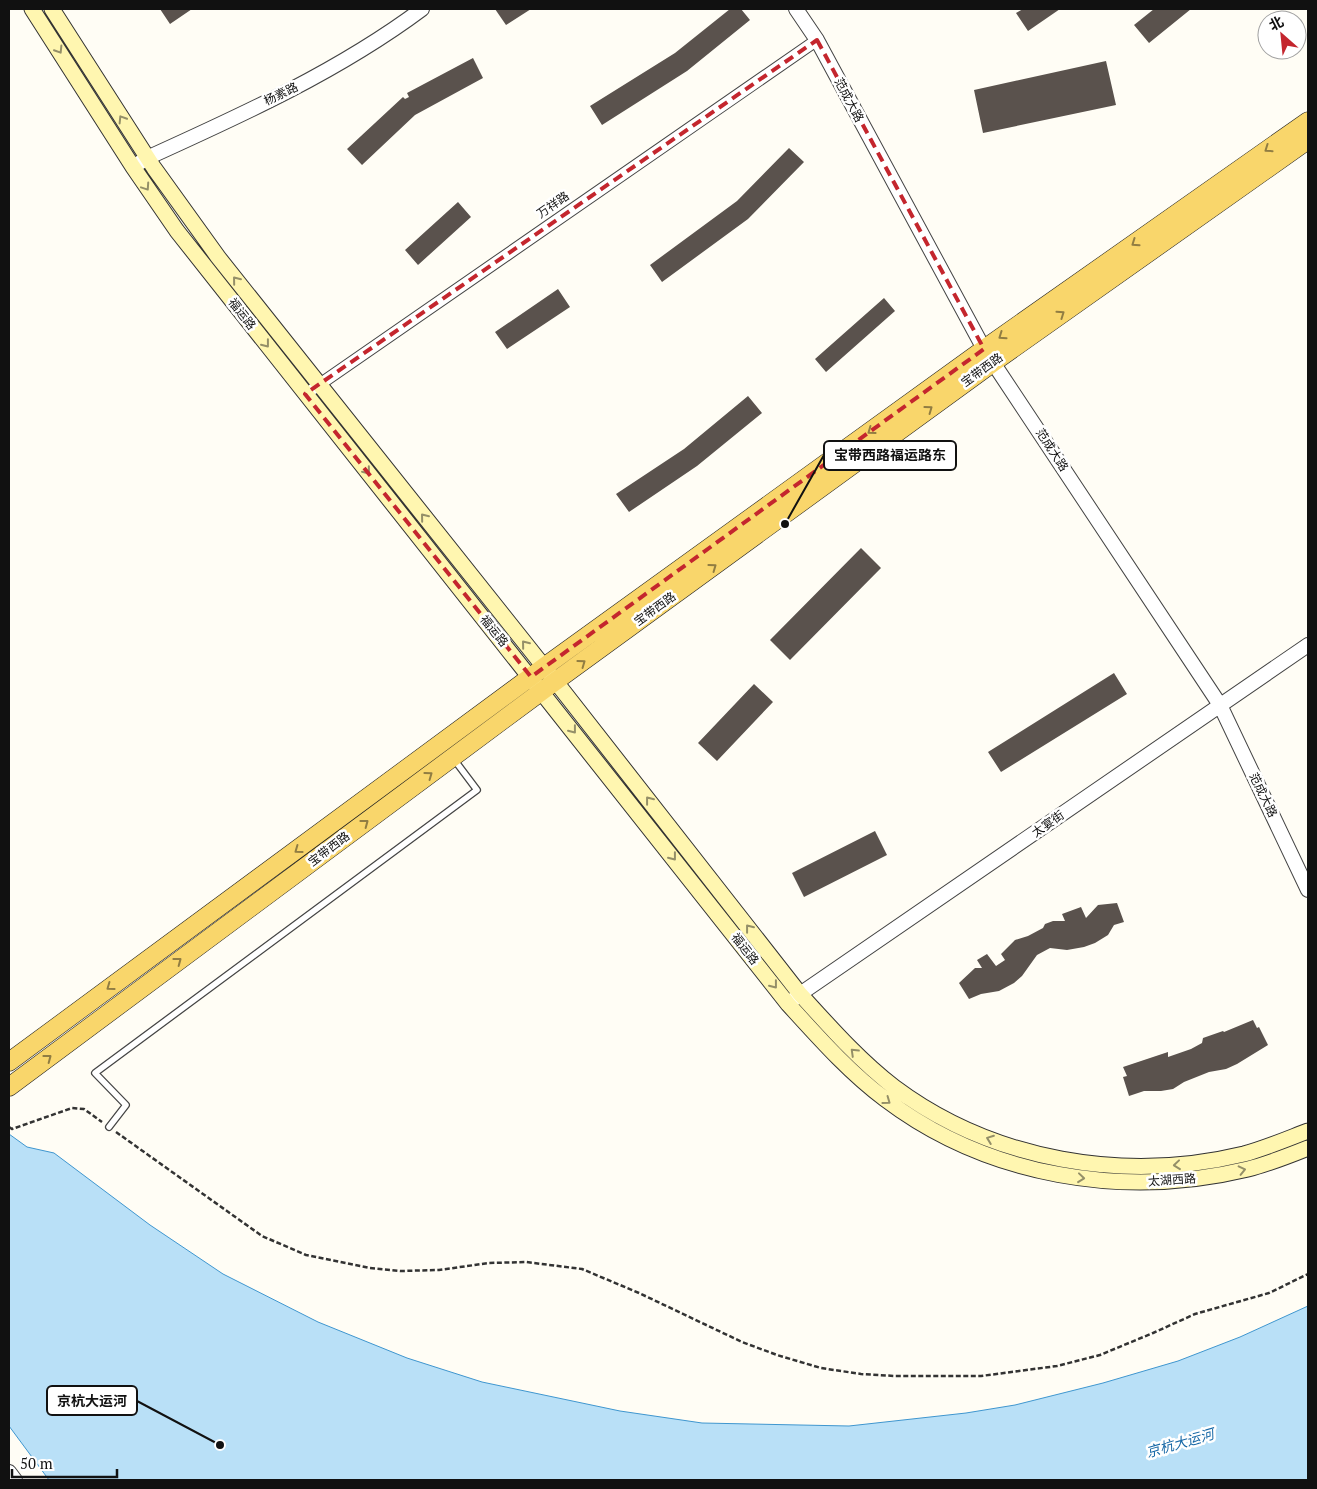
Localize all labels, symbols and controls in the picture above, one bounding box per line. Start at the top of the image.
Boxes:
north arrow [1257,10,1307,60]
text: 北 [1265,11,1286,35]
one-way arrow [52,44,62,53]
street label: 范成大路 [832,75,867,124]
street label: 杨素路 [261,79,300,108]
one-way arrow [119,115,128,124]
one-way arrow [1265,143,1274,153]
one-way arrow [140,181,149,190]
street label: 万祥路 [534,188,572,221]
one-way arrow [1132,237,1141,246]
one-way arrow [234,277,242,286]
street label: 福运路 [225,295,259,332]
one-way arrow [1055,311,1065,320]
one-way arrow [999,330,1008,339]
one-way arrow [260,338,268,347]
street label: 宝带西路 [958,349,1006,390]
one-way arrow [923,406,933,415]
one-way arrow [867,425,876,434]
street label: 范成大路 [1033,426,1072,474]
callout: 宝带西路福运路东 [824,441,956,470]
text: 宝带西路福运路东 [834,445,946,464]
one-way arrow [361,465,369,474]
one-way arrow [421,513,430,523]
one-way arrow [707,564,717,573]
street label: 宝带西路 [631,588,679,629]
street label: 福运路 [477,612,512,649]
one-way arrow [523,641,531,650]
one-way arrow [576,660,586,669]
one-way arrow [567,724,575,733]
street label: 范成大路 [1246,770,1281,820]
one-way arrow [423,772,433,781]
one-way arrow [646,797,654,806]
street label: 太宴街 [1029,807,1067,840]
one-way arrow [359,820,368,828]
street label: 宝带西路 [305,828,352,869]
one-way arrow [295,844,304,852]
one-way arrow [667,852,676,861]
one-way arrow [746,924,755,934]
street label: 福运路 [728,930,762,967]
one-way arrow [172,959,181,967]
one-way arrow [768,979,776,988]
one-way arrow [106,981,116,990]
one-way arrow [851,1049,860,1058]
one-way arrow [42,1056,51,1064]
one-way arrow [881,1095,890,1103]
one-way arrow [986,1135,994,1145]
one-way arrow [1173,1159,1181,1170]
one-way arrow [1238,1165,1247,1176]
street label: 太湖西路 [1147,1170,1196,1189]
one-way arrow [1077,1172,1085,1183]
callout: 京杭大运河 [47,1386,137,1415]
text: 京杭大运河 [57,1391,127,1410]
water label: 京杭大运河 [1144,1423,1219,1461]
scale bar [12,1446,118,1478]
text: 50 m [20,1453,53,1473]

